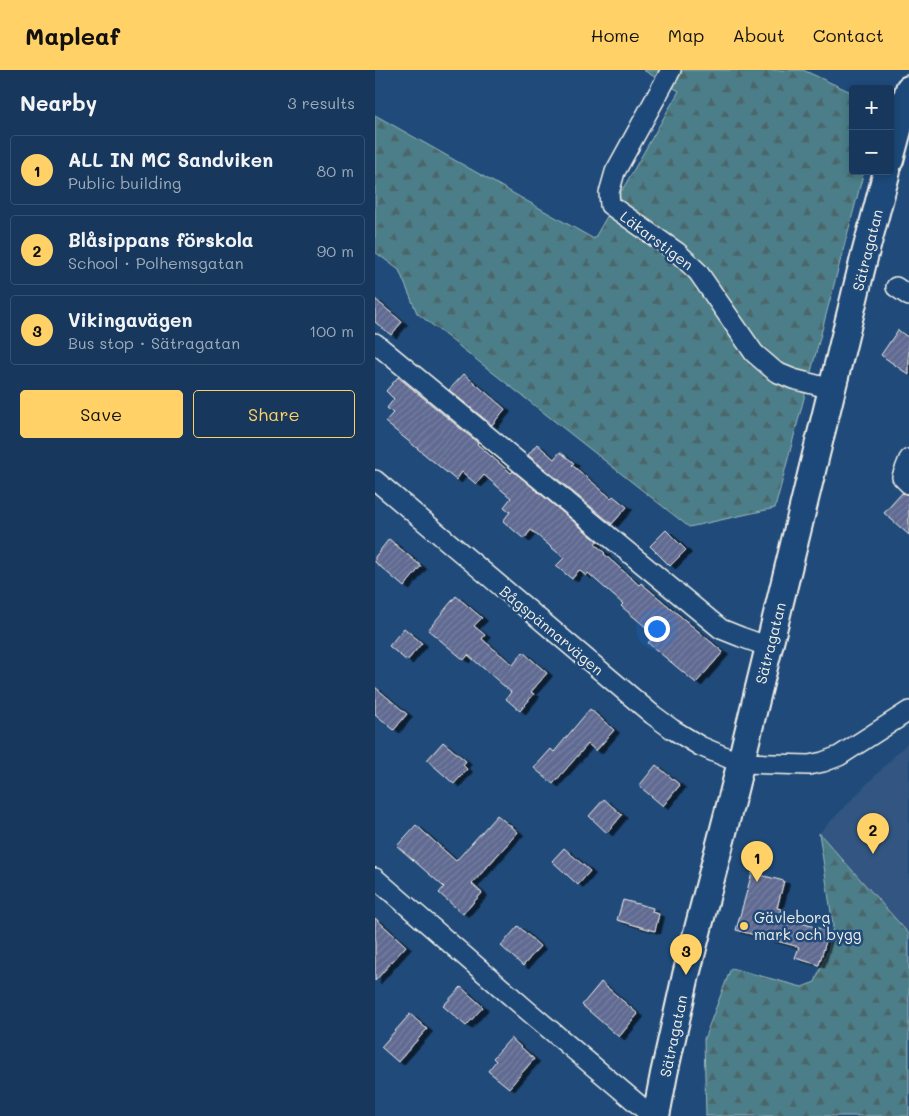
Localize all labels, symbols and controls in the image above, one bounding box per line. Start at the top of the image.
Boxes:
text: Mapleaf [25,20,120,51]
text: Home [591,23,640,47]
text: Map [668,23,704,47]
text: About [732,23,785,47]
text: Contact [813,23,884,47]
map controls [849,85,894,175]
button: + [849,85,894,130]
text: Nearby [20,89,97,116]
text: 3 results [287,92,355,113]
button: − [849,130,894,175]
text: ALL IN MC Sandviken [68,147,273,172]
text: 1 [33,160,41,181]
text: 80 m [317,160,354,181]
text: Public building [68,172,181,193]
street label: Läkarstigen [616,206,698,274]
street label: Sätragatan [847,207,887,293]
text: Blåsippans förskola [68,227,253,252]
text: 2 [33,240,41,261]
text: 90 m [317,240,354,261]
text: School · Polhemsgatan [68,252,244,273]
text: Vikingavägen [68,307,192,332]
text: 3 [32,320,42,341]
text: 100 m [309,320,354,341]
text: Bus stop · Sätragatan [68,332,240,353]
button: Save [20,390,183,438]
button: Share [193,390,355,438]
street label: Bågspännarvägen [496,581,608,679]
street label: Sätragatan [750,600,790,686]
your location [644,616,670,642]
pin: 2 [857,813,889,854]
pin: 1 [741,841,773,882]
place label: Gävleborg mark och bygg [754,907,862,944]
marker: Gävleborg mark och bygg [738,920,750,932]
pin: 3 [670,934,702,975]
street label: Sätragatan [655,993,691,1079]

